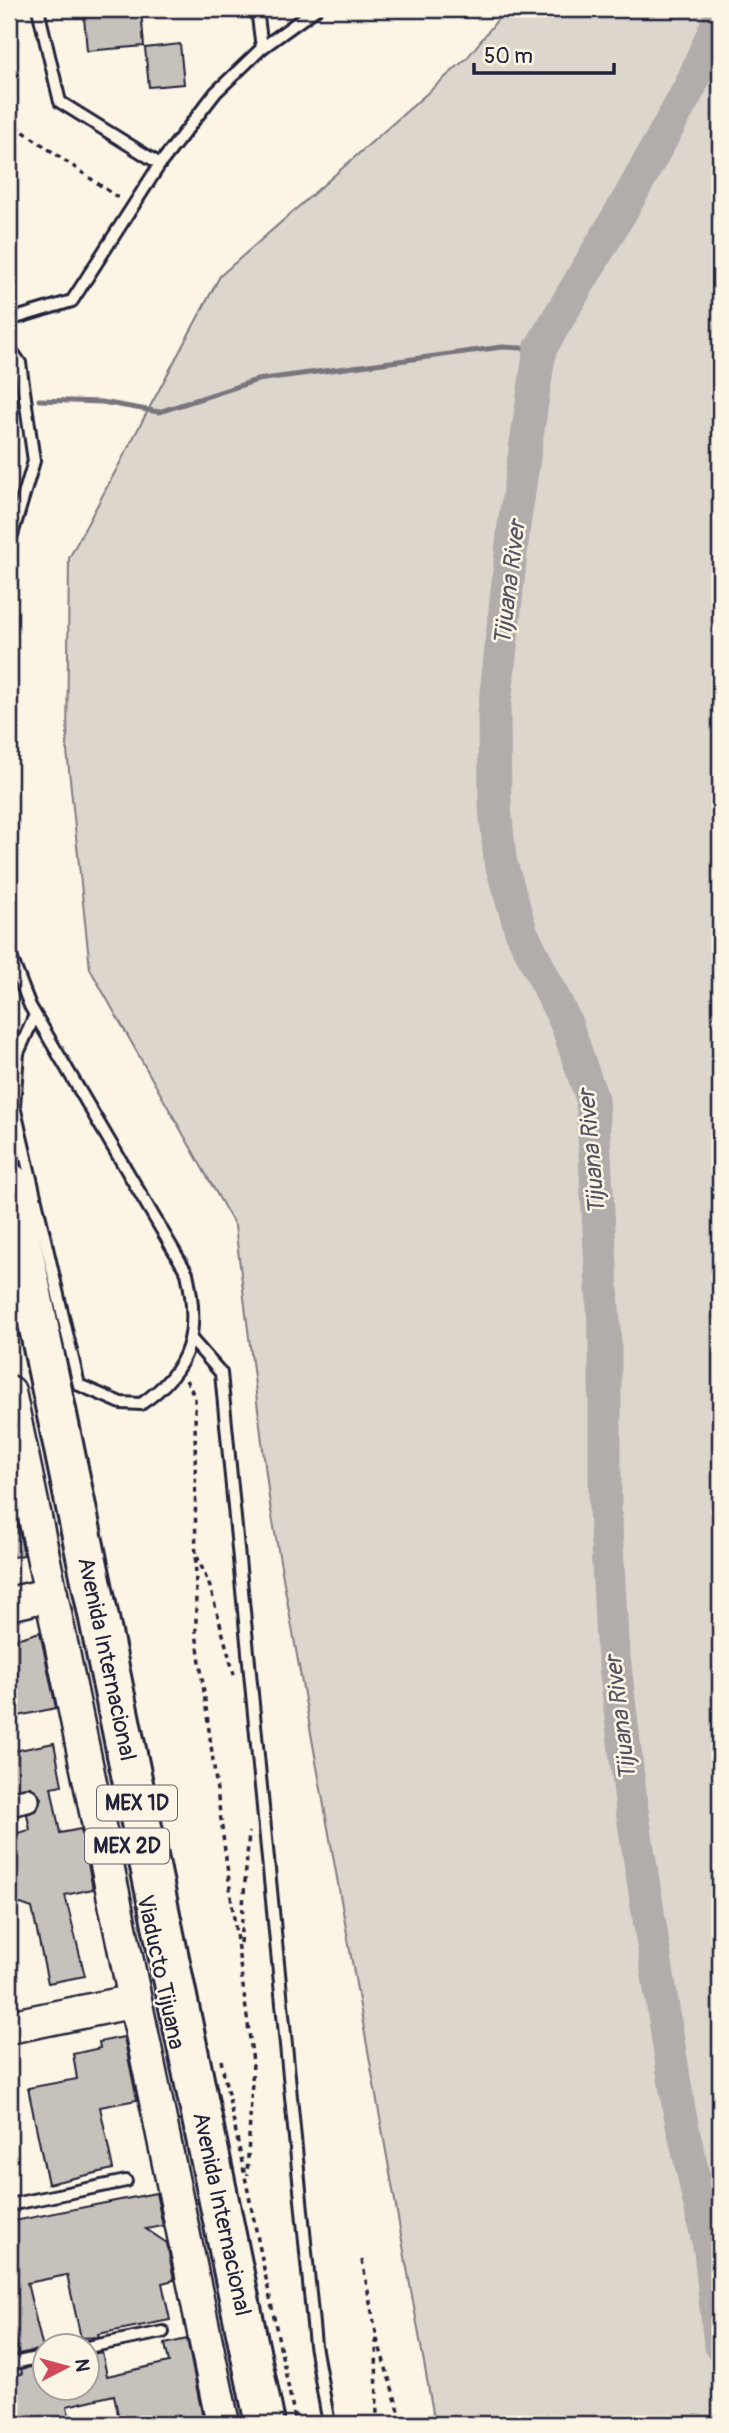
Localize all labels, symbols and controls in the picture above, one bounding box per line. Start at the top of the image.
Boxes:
scale bar [474,32,614,76]
text: 50 m [484,43,533,70]
water label: Tijuana River [488,515,532,647]
water label: Tijuana River [572,1085,612,1216]
street label: Avenida Internacional [71,1554,143,1764]
water label: Tijuana River [599,1650,643,1782]
road number: MEX 1D [97,1786,177,1820]
road number: MEX 2D [85,1828,169,1864]
street label: Viaducto Tijuana [130,1892,192,2052]
street label: Avenida Internacional [186,2109,258,2319]
north arrow [32,2332,102,2402]
text: N [69,2358,95,2373]

